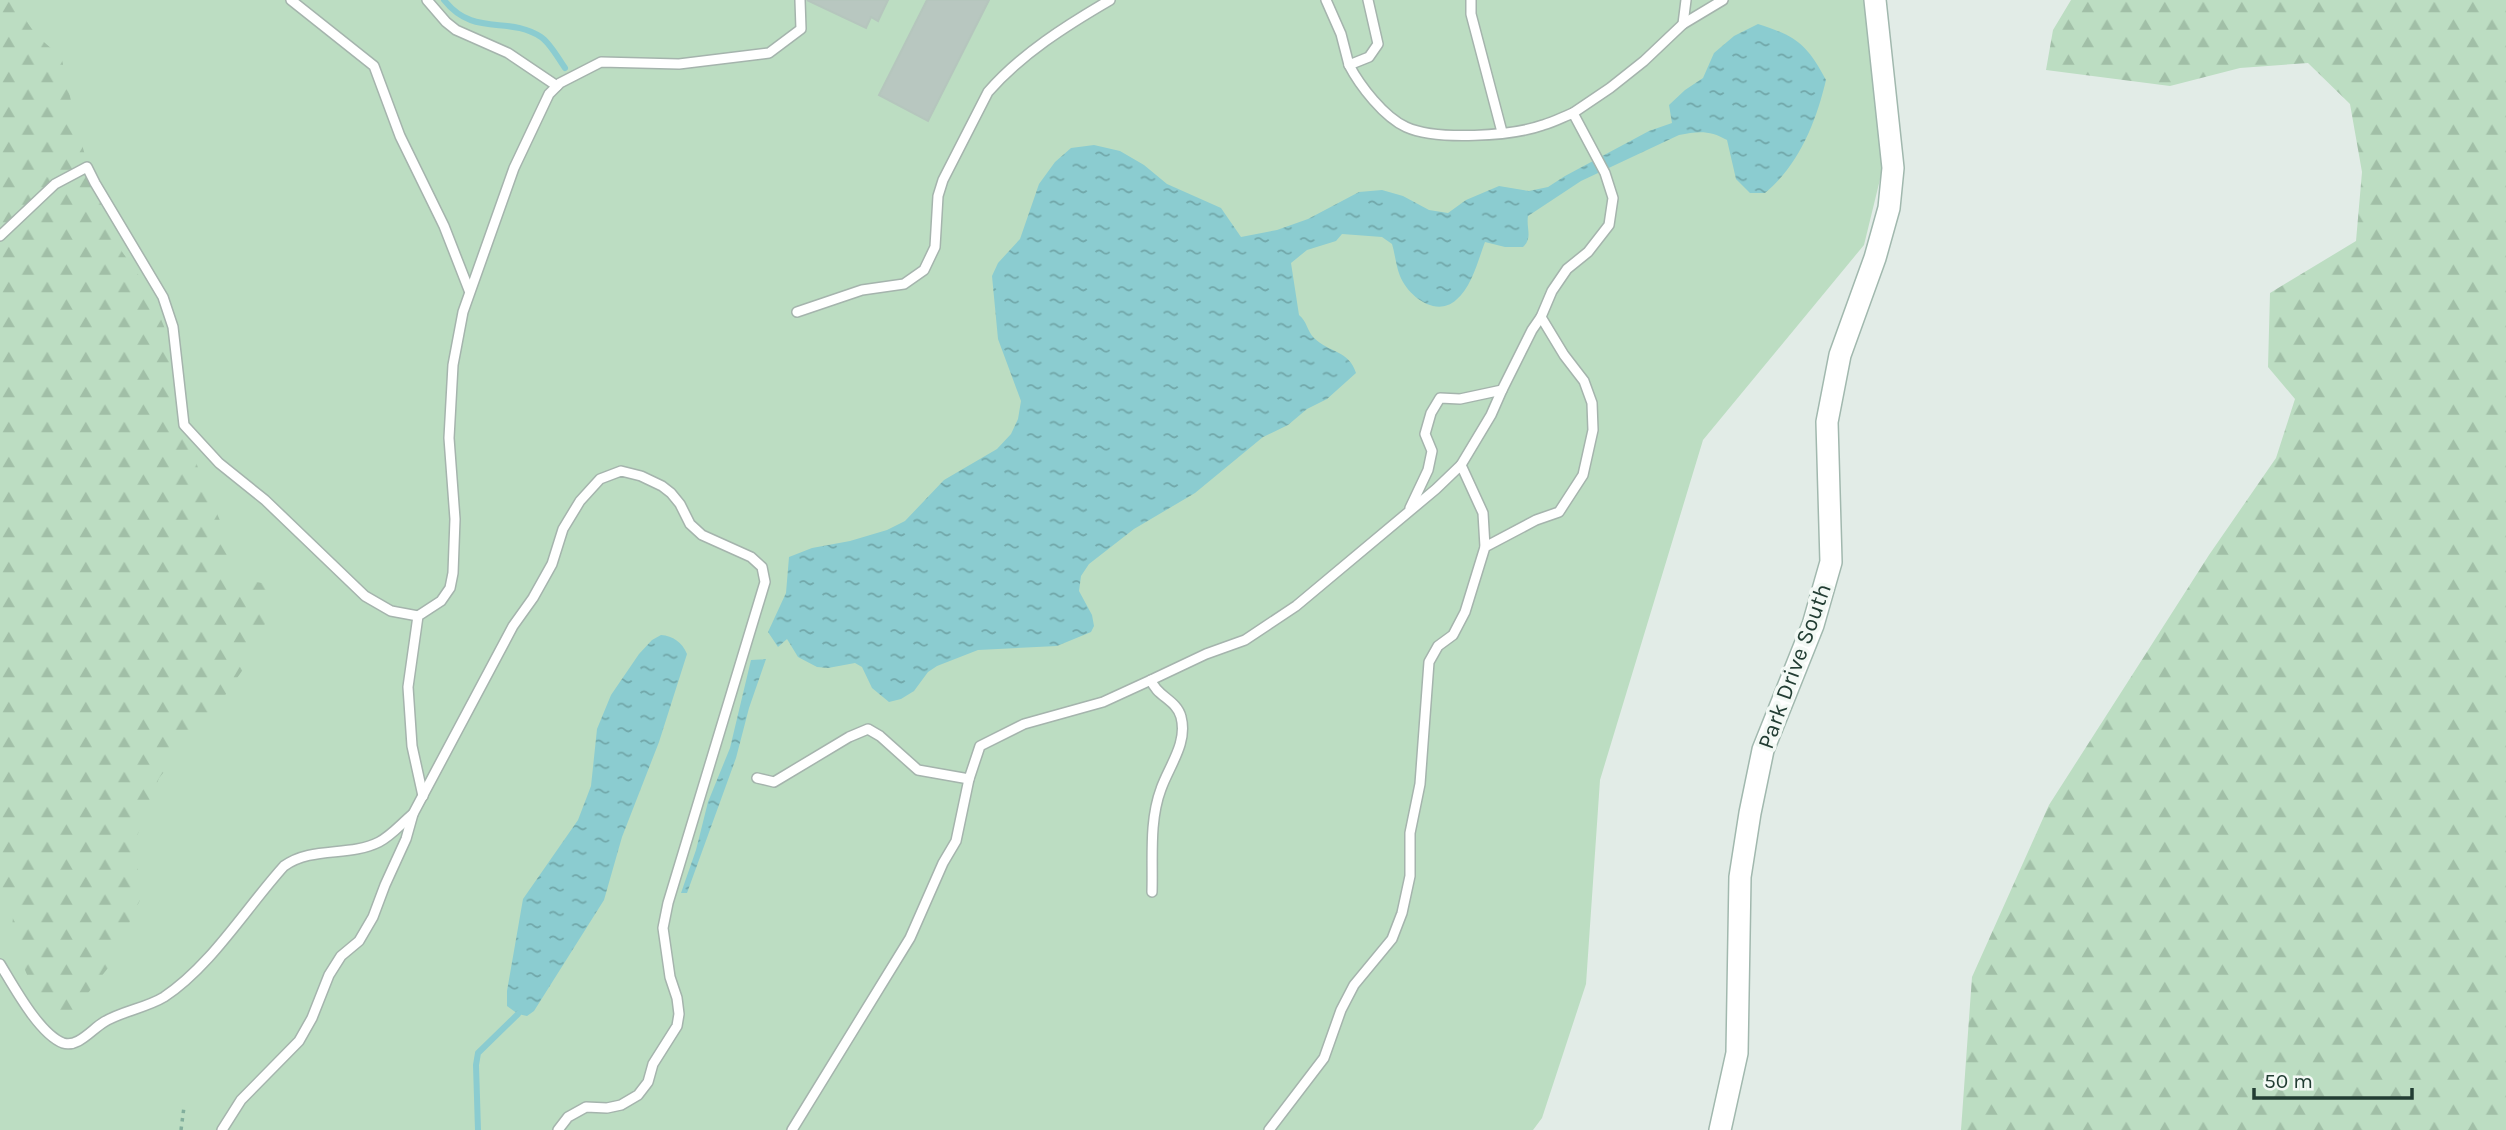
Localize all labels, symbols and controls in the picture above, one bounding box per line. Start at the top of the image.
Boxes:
street label: Park Drive South [1752,580,1837,753]
scale bar [2254,1056,2412,1100]
text: 50 m [2264,1069,2313,1093]

